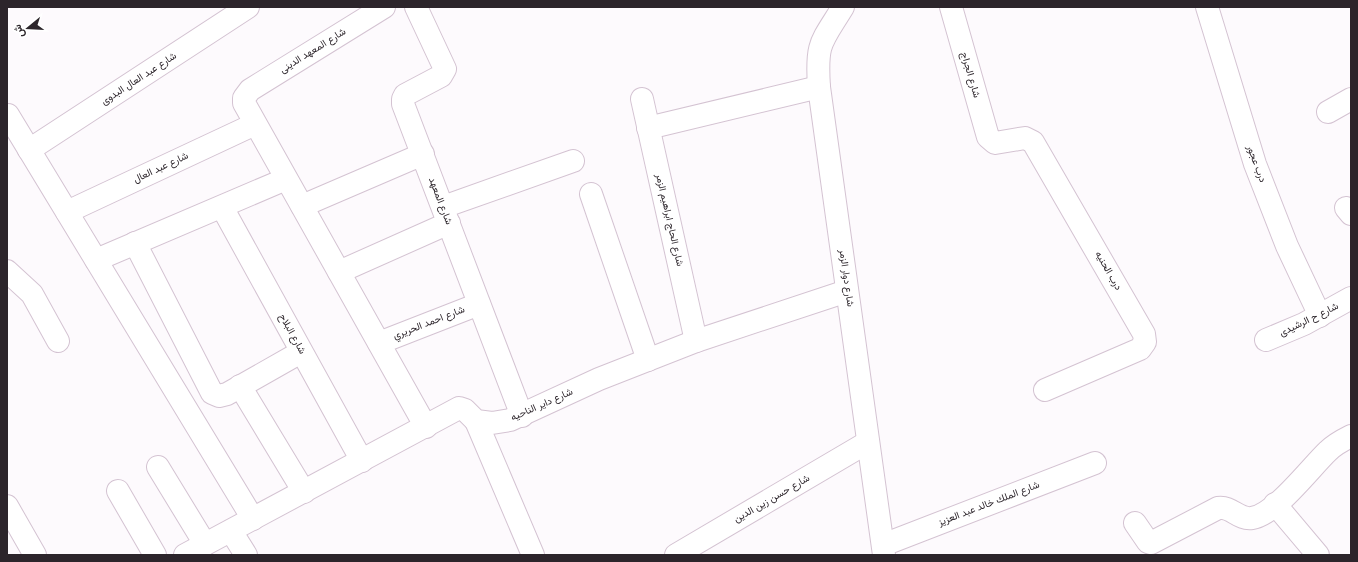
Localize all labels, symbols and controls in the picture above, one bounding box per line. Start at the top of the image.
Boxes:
north arrow [8,8,48,48]
text: ش [10,22,30,40]
street label: شارع المعهد الدينى [277,24,349,77]
street label: شارع عبد العال البدوى [98,49,180,109]
street label: شارع الجراج [956,50,984,100]
street label: درب عجور [1242,142,1270,185]
street label: شارع عبد العال [131,149,191,187]
street label: شارع الحاج ابراهيم الزمر [651,171,687,268]
street label: شارع المعهد [424,175,456,227]
street label: شارع دوار الزمر [834,247,857,308]
street label: درب الحنيه [1091,249,1125,294]
street label: شارع ح الرشيدى [1277,299,1341,341]
street label: شارع احمد الحريري [391,302,467,344]
street label: شارع البلاح [275,311,309,357]
street label: شارع داير الناحيه [509,385,576,425]
street label: شارع حسن زين الدين [731,471,813,527]
street label: شارع الملك خالد عبد العزيز [935,478,1042,531]

